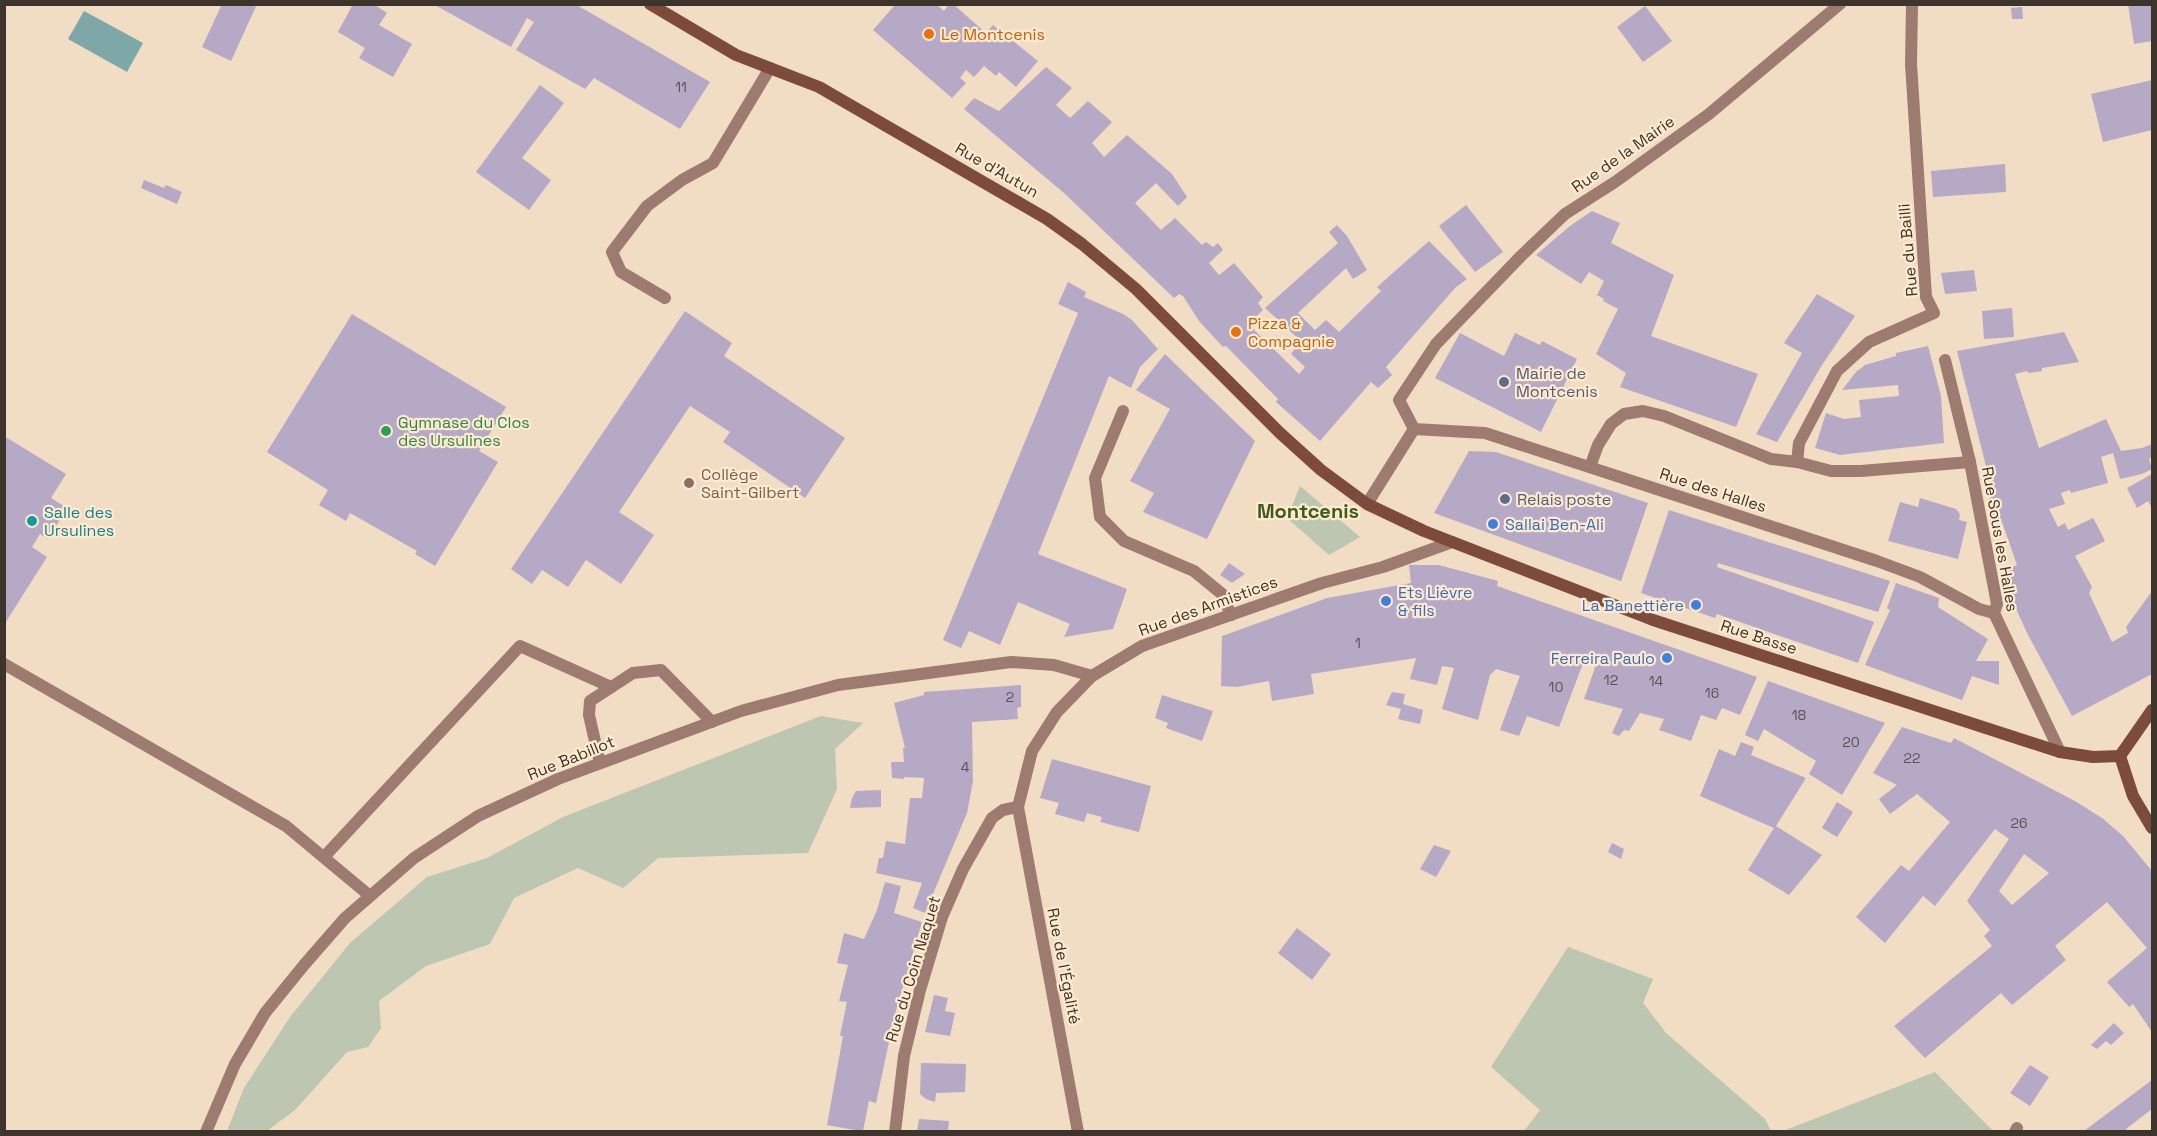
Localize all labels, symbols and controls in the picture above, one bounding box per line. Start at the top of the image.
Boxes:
place label: Le Montcenis [941,24,1045,45]
marker: Le Montcenis [922,27,936,41]
house number: 11 [675,78,687,96]
street label: Rue de la Mairie [1567,111,1679,197]
street label: Rue d'Autun [951,138,1043,202]
street label: Rue du Bailli [1893,203,1923,297]
place label: Pizza & Compagnie [1248,313,1335,352]
marker: Pizza & Compagnie [1229,325,1243,339]
place label: Mairie de Montcenis [1516,363,1598,402]
marker: Mairie de Montcenis [1497,375,1511,389]
place label: Gymnase du Clos des Ursulines [398,412,530,451]
marker: Gymnase du Clos des Ursulines [379,424,393,438]
street label: Rue des Halles [1657,463,1769,517]
place label: Collège Saint-Gilbert [701,464,799,503]
street label: Rue Sous les Halles [1977,465,2023,613]
marker: Collège Saint-Gilbert [682,476,696,490]
place label: Relais poste [1517,489,1611,510]
marker: Relais poste [1498,492,1512,506]
district label: Montcenis [1257,498,1359,524]
place label: Salle des Ursulines [44,502,114,541]
marker: Salle des Ursulines [25,514,39,528]
place label: Sallai Ben-Ali [1505,514,1604,535]
marker: Sallai Ben-Ali [1486,517,1500,531]
street label: Rue des Armistices [1136,571,1280,641]
place label: Ets Lièvre & fils [1398,582,1473,621]
marker: Ets Lièvre & fils [1379,594,1393,608]
place label: La Banettière [1582,595,1684,616]
marker: La Banettière [1689,598,1703,612]
street label: Rue Basse [1718,615,1800,659]
house number: 1 [1355,634,1361,652]
place label: Ferreira Paulo [1551,648,1655,669]
marker: Ferreira Paulo [1660,651,1674,665]
house number: 12 [1604,671,1618,689]
house number: 14 [1649,672,1664,690]
house number: 10 [1549,678,1563,696]
house number: 16 [1705,684,1719,702]
house number: 2 [1006,688,1014,706]
house number: 18 [1792,706,1807,724]
street label: Rue Babillot [524,731,618,785]
house number: 20 [1842,733,1860,751]
house number: 22 [1904,749,1920,767]
house number: 4 [961,758,970,776]
house number: 26 [2010,814,2028,832]
street label: Rue du Coin Naquet [881,893,945,1045]
street label: Rue de l'Égalité [1042,906,1086,1026]

